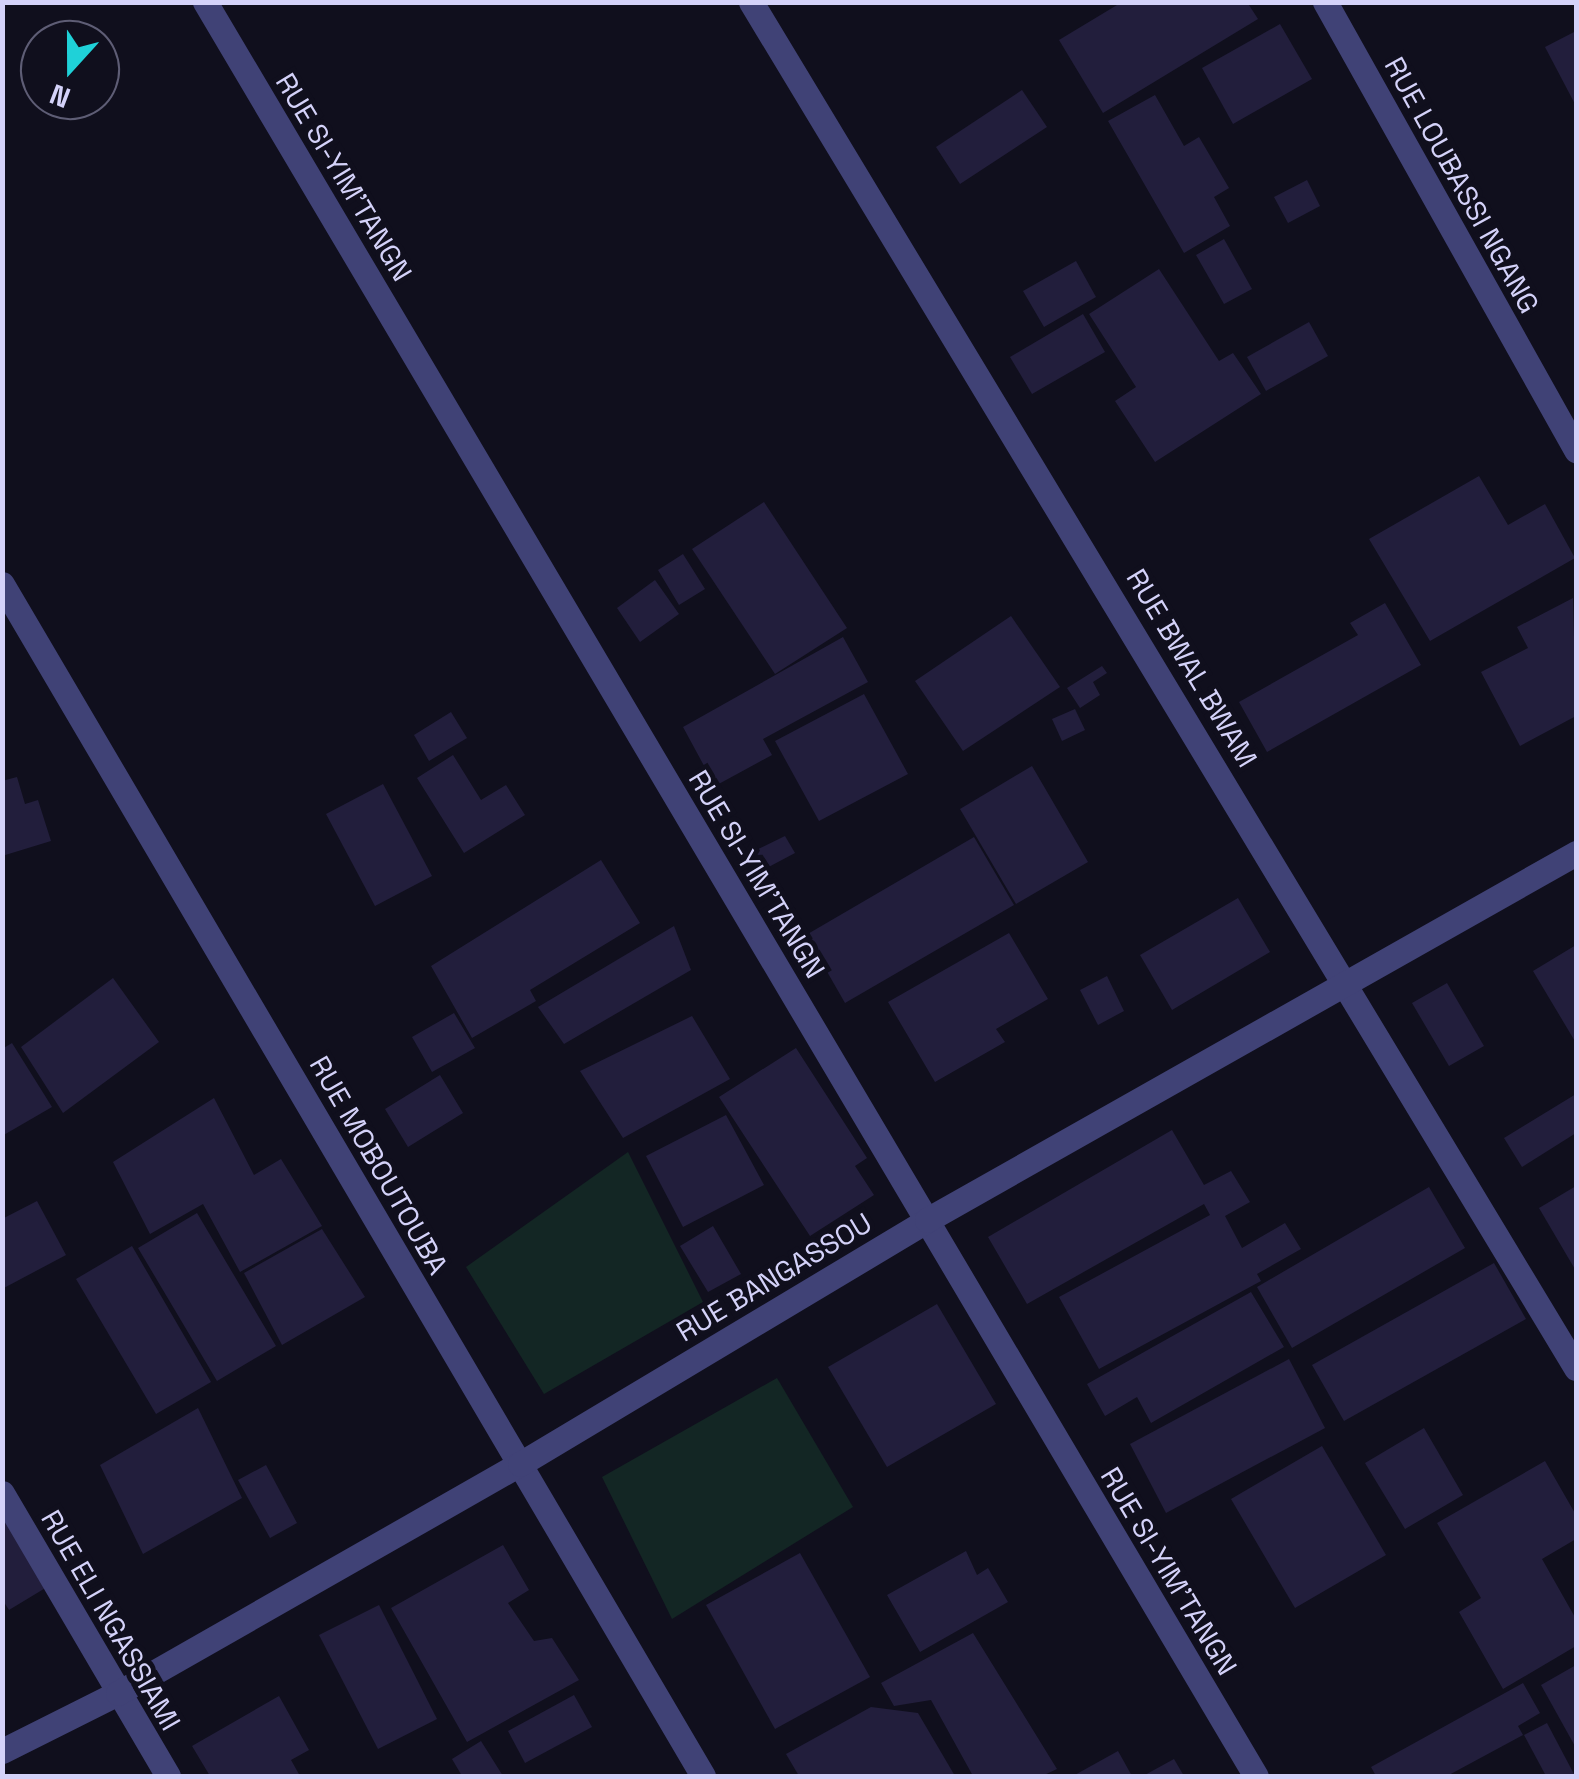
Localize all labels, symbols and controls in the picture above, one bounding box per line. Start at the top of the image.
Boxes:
north arrow [20,20,120,120]
street label: RUE LOUBASSI NGANG [1378,51,1546,319]
street label: RUE SI-YIM'TANGN [269,67,419,287]
text: N [45,76,75,116]
street label: RUE BWAL BWAM [1119,563,1265,773]
street label: RUE SI-YIM'TANGN [682,764,832,984]
street label: RUE MOBOUTOUBA [303,1050,455,1280]
street label: RUE BANGASSOU [670,1206,878,1348]
street label: RUE SI-YIM'TANGN [1094,1461,1244,1681]
street label: RUE ELI NGASSIAMI [34,1504,188,1736]

